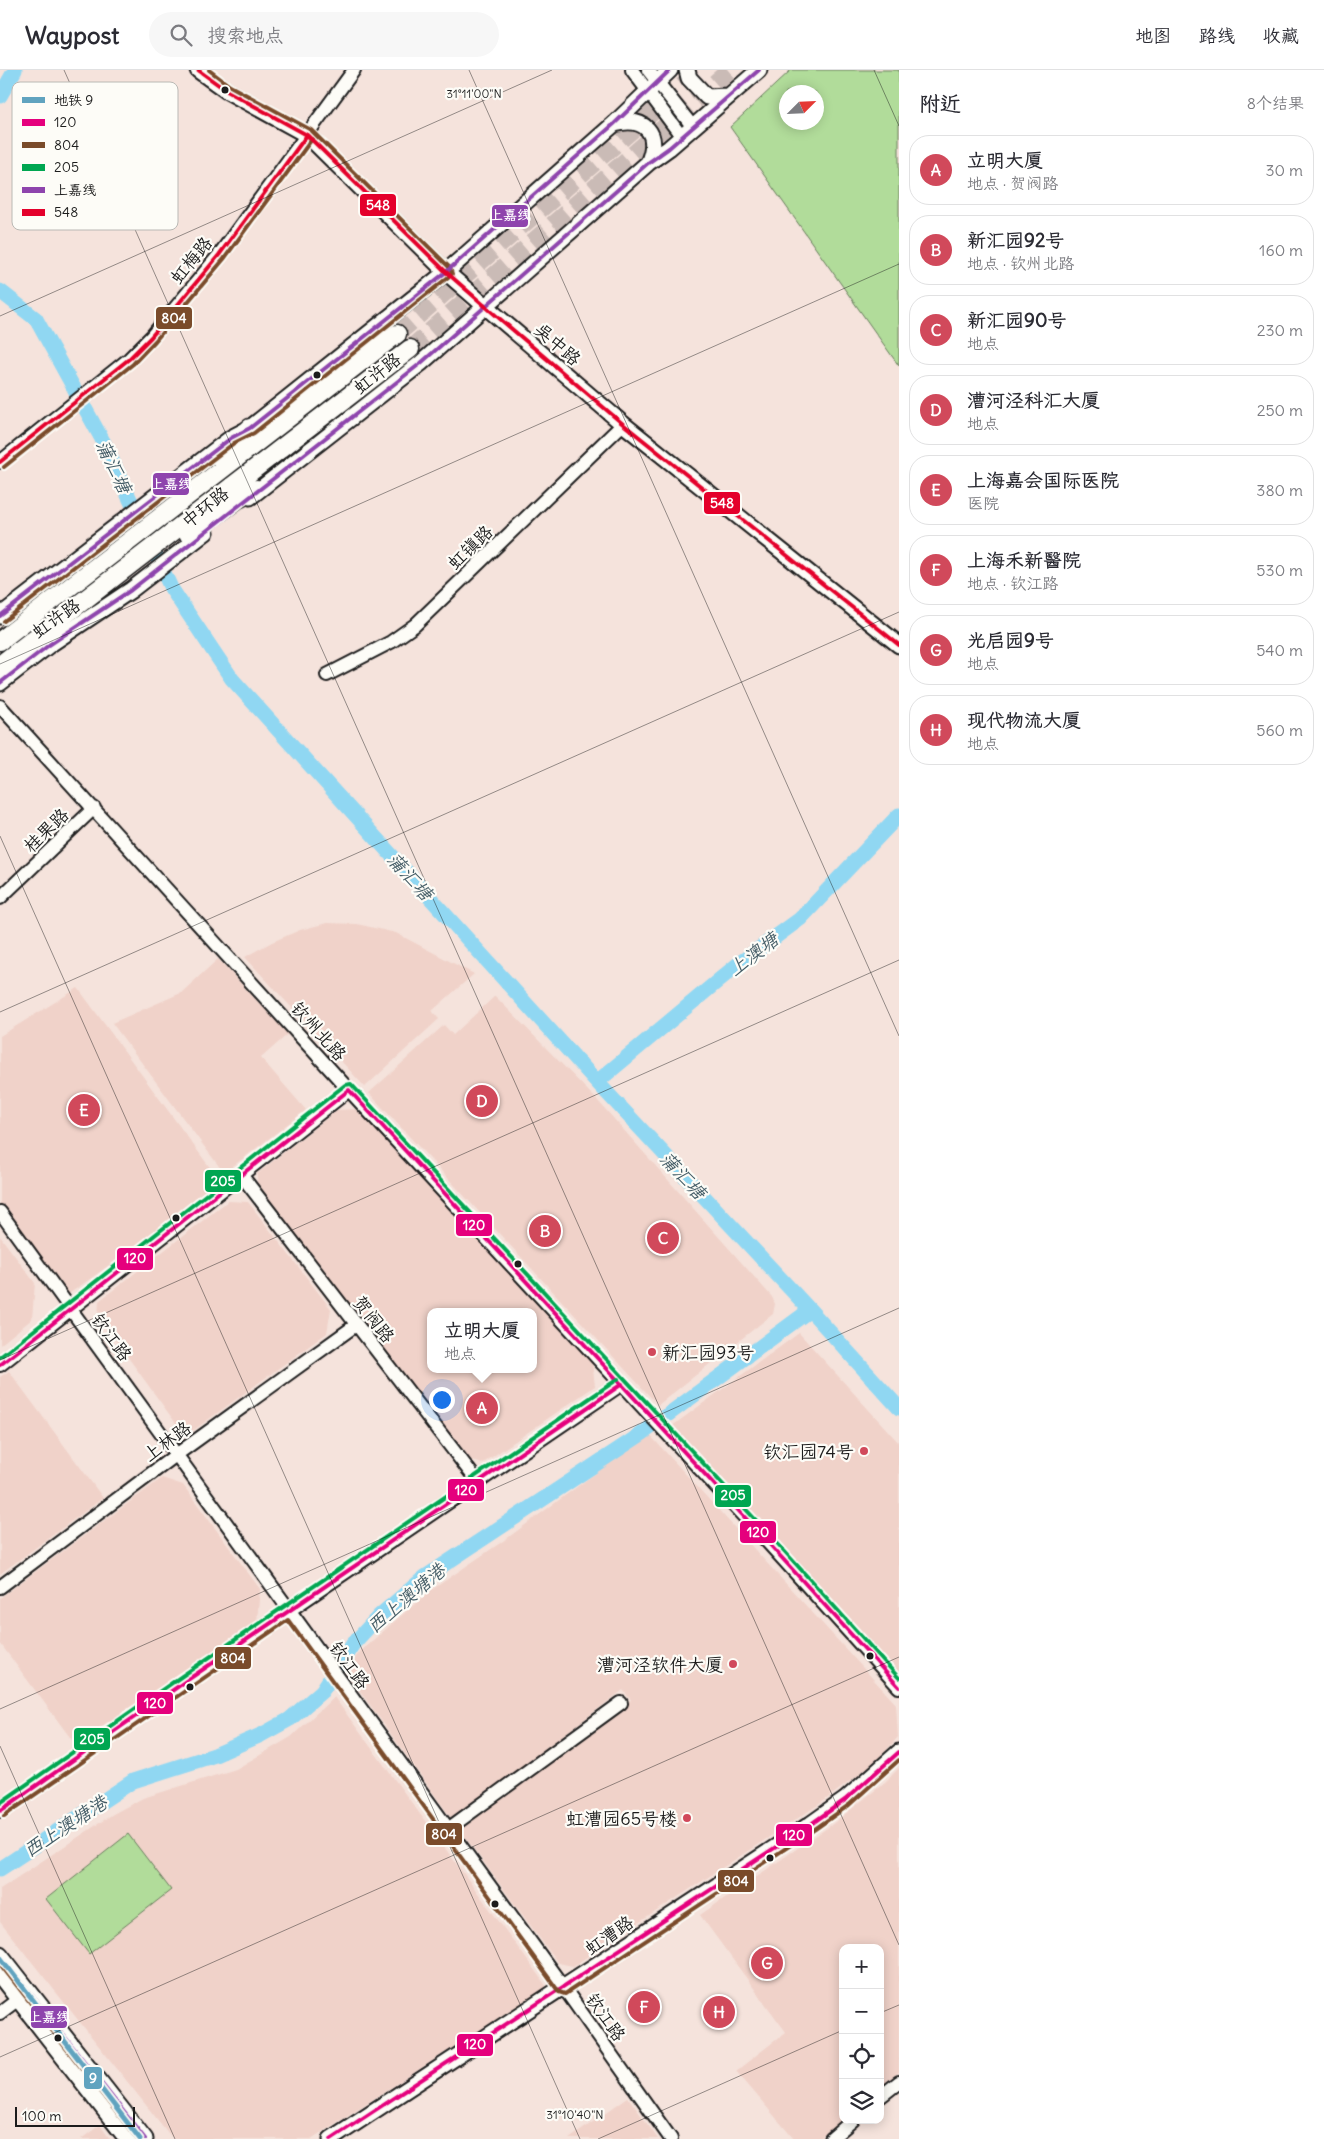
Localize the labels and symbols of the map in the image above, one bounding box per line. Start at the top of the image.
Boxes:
legend [12,82,178,230]
unlabelled marker [220,85,230,95]
north arrow [779,85,824,130]
text: 31°11'00"N [446,86,502,101]
text: 地铁 9 [54,91,93,109]
text: 120 [54,113,76,131]
text: 804 [54,136,79,154]
text: 205 [54,158,79,176]
text: 上嘉线 [54,181,96,199]
line badge: 548 [359,193,397,217]
text: 548 [366,196,390,214]
text: 548 [54,203,78,221]
line badge: 上嘉线 [491,204,529,228]
text: 上嘉线 [489,206,531,224]
street label: 虹梅路 [165,232,217,288]
line badge: 804 [155,306,193,330]
text: 804 [161,309,187,327]
street label: 吴中路 [530,318,586,370]
street label: 虹许路 [349,347,405,399]
unlabelled marker [312,370,322,380]
water label: 蒲汇塘 [91,435,138,499]
line badge: 上嘉线 [152,472,190,496]
text: 上嘉线 [150,475,192,493]
street label: 中环路 [177,481,233,533]
line badge: 548 [703,491,741,515]
text: 548 [710,494,734,512]
street label: 虹镇路 [443,520,497,574]
street label: 虹许路 [27,593,85,643]
street label: 桂果路 [19,803,73,857]
water label: 蒲汇塘 [382,847,439,907]
water label: 上澳塘 [723,926,785,981]
street label: 钦州北路 [286,997,352,1065]
pin: D [466,1082,498,1120]
pin: E [68,1091,100,1129]
water label: 蒲汇塘 [655,1146,713,1205]
line badge: 205 [204,1169,242,1193]
text: 205 [211,1172,235,1190]
pin: B [529,1212,561,1250]
unlabelled marker [171,1213,181,1223]
line badge: 120 [455,1213,493,1237]
text: 120 [463,1216,485,1234]
pin: C [647,1219,679,1257]
line badge: 120 [116,1247,154,1271]
text: 120 [124,1249,146,1267]
unlabelled marker [513,1259,523,1269]
street label: 贺阀路 [348,1291,400,1347]
street label: 钦江路 [87,1308,137,1366]
place label: 新汇园93号 [662,1341,755,1364]
marker: 新汇园93号 [646,1346,658,1358]
your location [429,1387,455,1413]
pin: A [466,1389,498,1427]
street label: 上林路 [138,1416,196,1466]
place label: 钦汇园74号 [763,1440,854,1463]
marker: 钦汇园74号 [858,1445,870,1457]
line badge: 120 [447,1478,485,1502]
text: 120 [455,1481,477,1499]
line badge: 205 [714,1484,752,1508]
text: 205 [721,1486,745,1504]
line badge: 120 [739,1520,777,1544]
text: 120 [747,1523,769,1541]
water label: 西上澳塘港 [362,1557,452,1638]
street label: 钦江路 [325,1636,375,1694]
line badge: 804 [214,1646,252,1670]
text: 804 [220,1649,246,1667]
unlabelled marker [865,1651,875,1661]
place label: 漕河泾软件大厦 [597,1653,723,1676]
marker: 漕河泾软件大厦 [727,1658,739,1670]
unlabelled marker [185,1682,195,1692]
line badge: 120 [136,1691,174,1715]
text: 120 [144,1694,166,1712]
line badge: 205 [73,1727,111,1751]
text: 205 [80,1730,104,1748]
water label: 西上澳塘港 [19,1789,113,1862]
place label: 虹漕园65号楼 [566,1807,677,1830]
marker: 虹漕园65号楼 [681,1812,693,1824]
line badge: 804 [425,1822,463,1846]
line badge: 120 [775,1823,813,1847]
text: 804 [431,1825,457,1843]
text: 120 [783,1826,805,1844]
unlabelled marker [765,1853,775,1863]
line badge: 804 [717,1869,755,1893]
text: 804 [723,1872,749,1890]
unlabelled marker [490,1899,500,1909]
street label: 虹漕路 [580,1910,638,1960]
pin: G [751,1944,783,1982]
street label: 钦江路 [581,1988,631,2046]
pin: F [628,1988,660,2026]
pin: H [703,1993,735,2031]
line badge: 上嘉线 [30,2005,68,2029]
text: 上嘉线 [28,2008,70,2026]
unlabelled marker [53,2033,63,2043]
line badge: 120 [456,2033,494,2057]
text: 120 [464,2035,486,2053]
line badge: 9 [83,2066,103,2090]
text: 9 [89,2069,97,2087]
scale bar [15,2104,135,2127]
text: 31°10'40"N [546,2107,604,2122]

